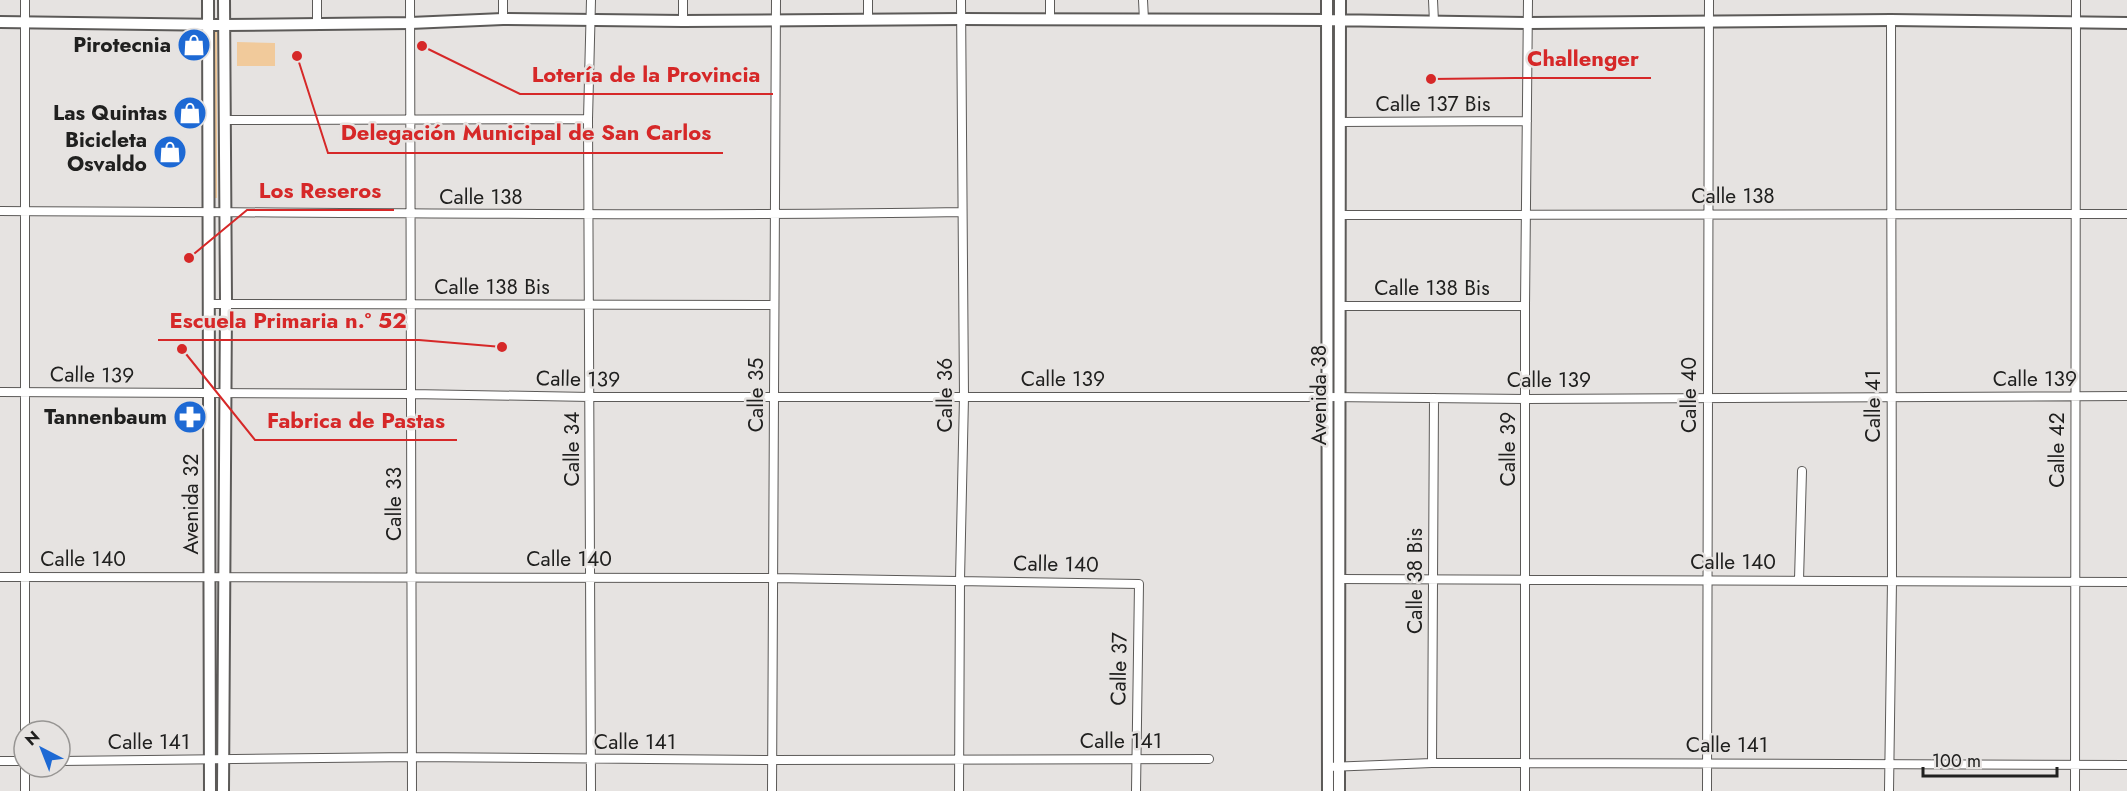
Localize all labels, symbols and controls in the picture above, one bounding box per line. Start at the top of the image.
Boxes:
shop icon: Pirotecnia [176,27,212,63]
place label: Pirotecnia [73,30,171,60]
callout: Challenger [1515,38,1651,78]
text: Challenger [1527,42,1639,74]
callout: Lotería de la Provincia [520,54,773,94]
text: Lotería de la Provincia [532,58,760,90]
street label: Calle 137 Bis [1376,89,1490,119]
shop icon: Las Quintas [172,95,208,131]
place label: Las Quintas [53,98,167,128]
callout: Delegación Municipal de San Carlos [328,113,723,153]
text: Delegación Municipal de San Carlos [341,116,711,148]
place label: Bicicleta Osvaldo [65,125,147,179]
shop icon: Bicicleta Osvaldo [152,134,188,170]
callout: Los Reseros [247,170,394,210]
text: Los Reseros [259,174,381,206]
street label: Calle 138 [1691,181,1775,211]
street label: Calle 138 [439,182,523,212]
street label: Calle 138 Bis [434,272,550,302]
street label: Calle 138 Bis [1374,273,1490,303]
callout: Escuela Primaria n.° 52 [158,300,419,340]
text: Escuela Primaria n.° 52 [169,304,407,336]
street label: Avenida 38 [1304,345,1334,445]
street label: Calle 40 [1674,357,1704,433]
street label: Calle 35 [741,358,771,432]
street label: Calle 36 [930,358,960,432]
street label: Calle 139 [50,359,134,391]
street label: Calle 139 [536,363,620,395]
street label: Calle 139 [1021,364,1105,394]
street label: Calle 139 [1993,364,2077,394]
street label: Calle 139 [1507,365,1591,395]
street label: Calle 41 [1858,370,1888,442]
pharmacy icon: Tannenbaum [172,399,208,435]
callout: Fabrica de Pastas [255,400,457,440]
place label: Tannenbaum [44,402,167,432]
text: Fabrica de Pastas [267,404,445,436]
street label: Calle 34 [557,412,587,486]
street label: Calle 39 [1493,412,1523,486]
street label: Calle 42 [2042,412,2072,488]
street label: Avenida 32 [176,454,206,554]
street label: Calle 33 [379,467,409,541]
street label: Calle 38 Bis [1400,528,1430,634]
street label: Calle 140 [40,544,126,574]
street label: Calle 140 [526,544,612,574]
street label: Calle 140 [1690,547,1776,577]
street label: Calle 140 [1013,548,1099,580]
street label: Calle 37 [1103,632,1135,706]
north arrow [12,719,72,779]
text: N [20,725,45,751]
street label: Calle 141 [1080,726,1162,756]
street label: Calle 141 [108,727,190,757]
street label: Calle 141 [594,727,676,757]
street label: Calle 141 [1686,730,1768,760]
scale bar [1923,740,2056,778]
text: 100 m [1932,748,1981,774]

